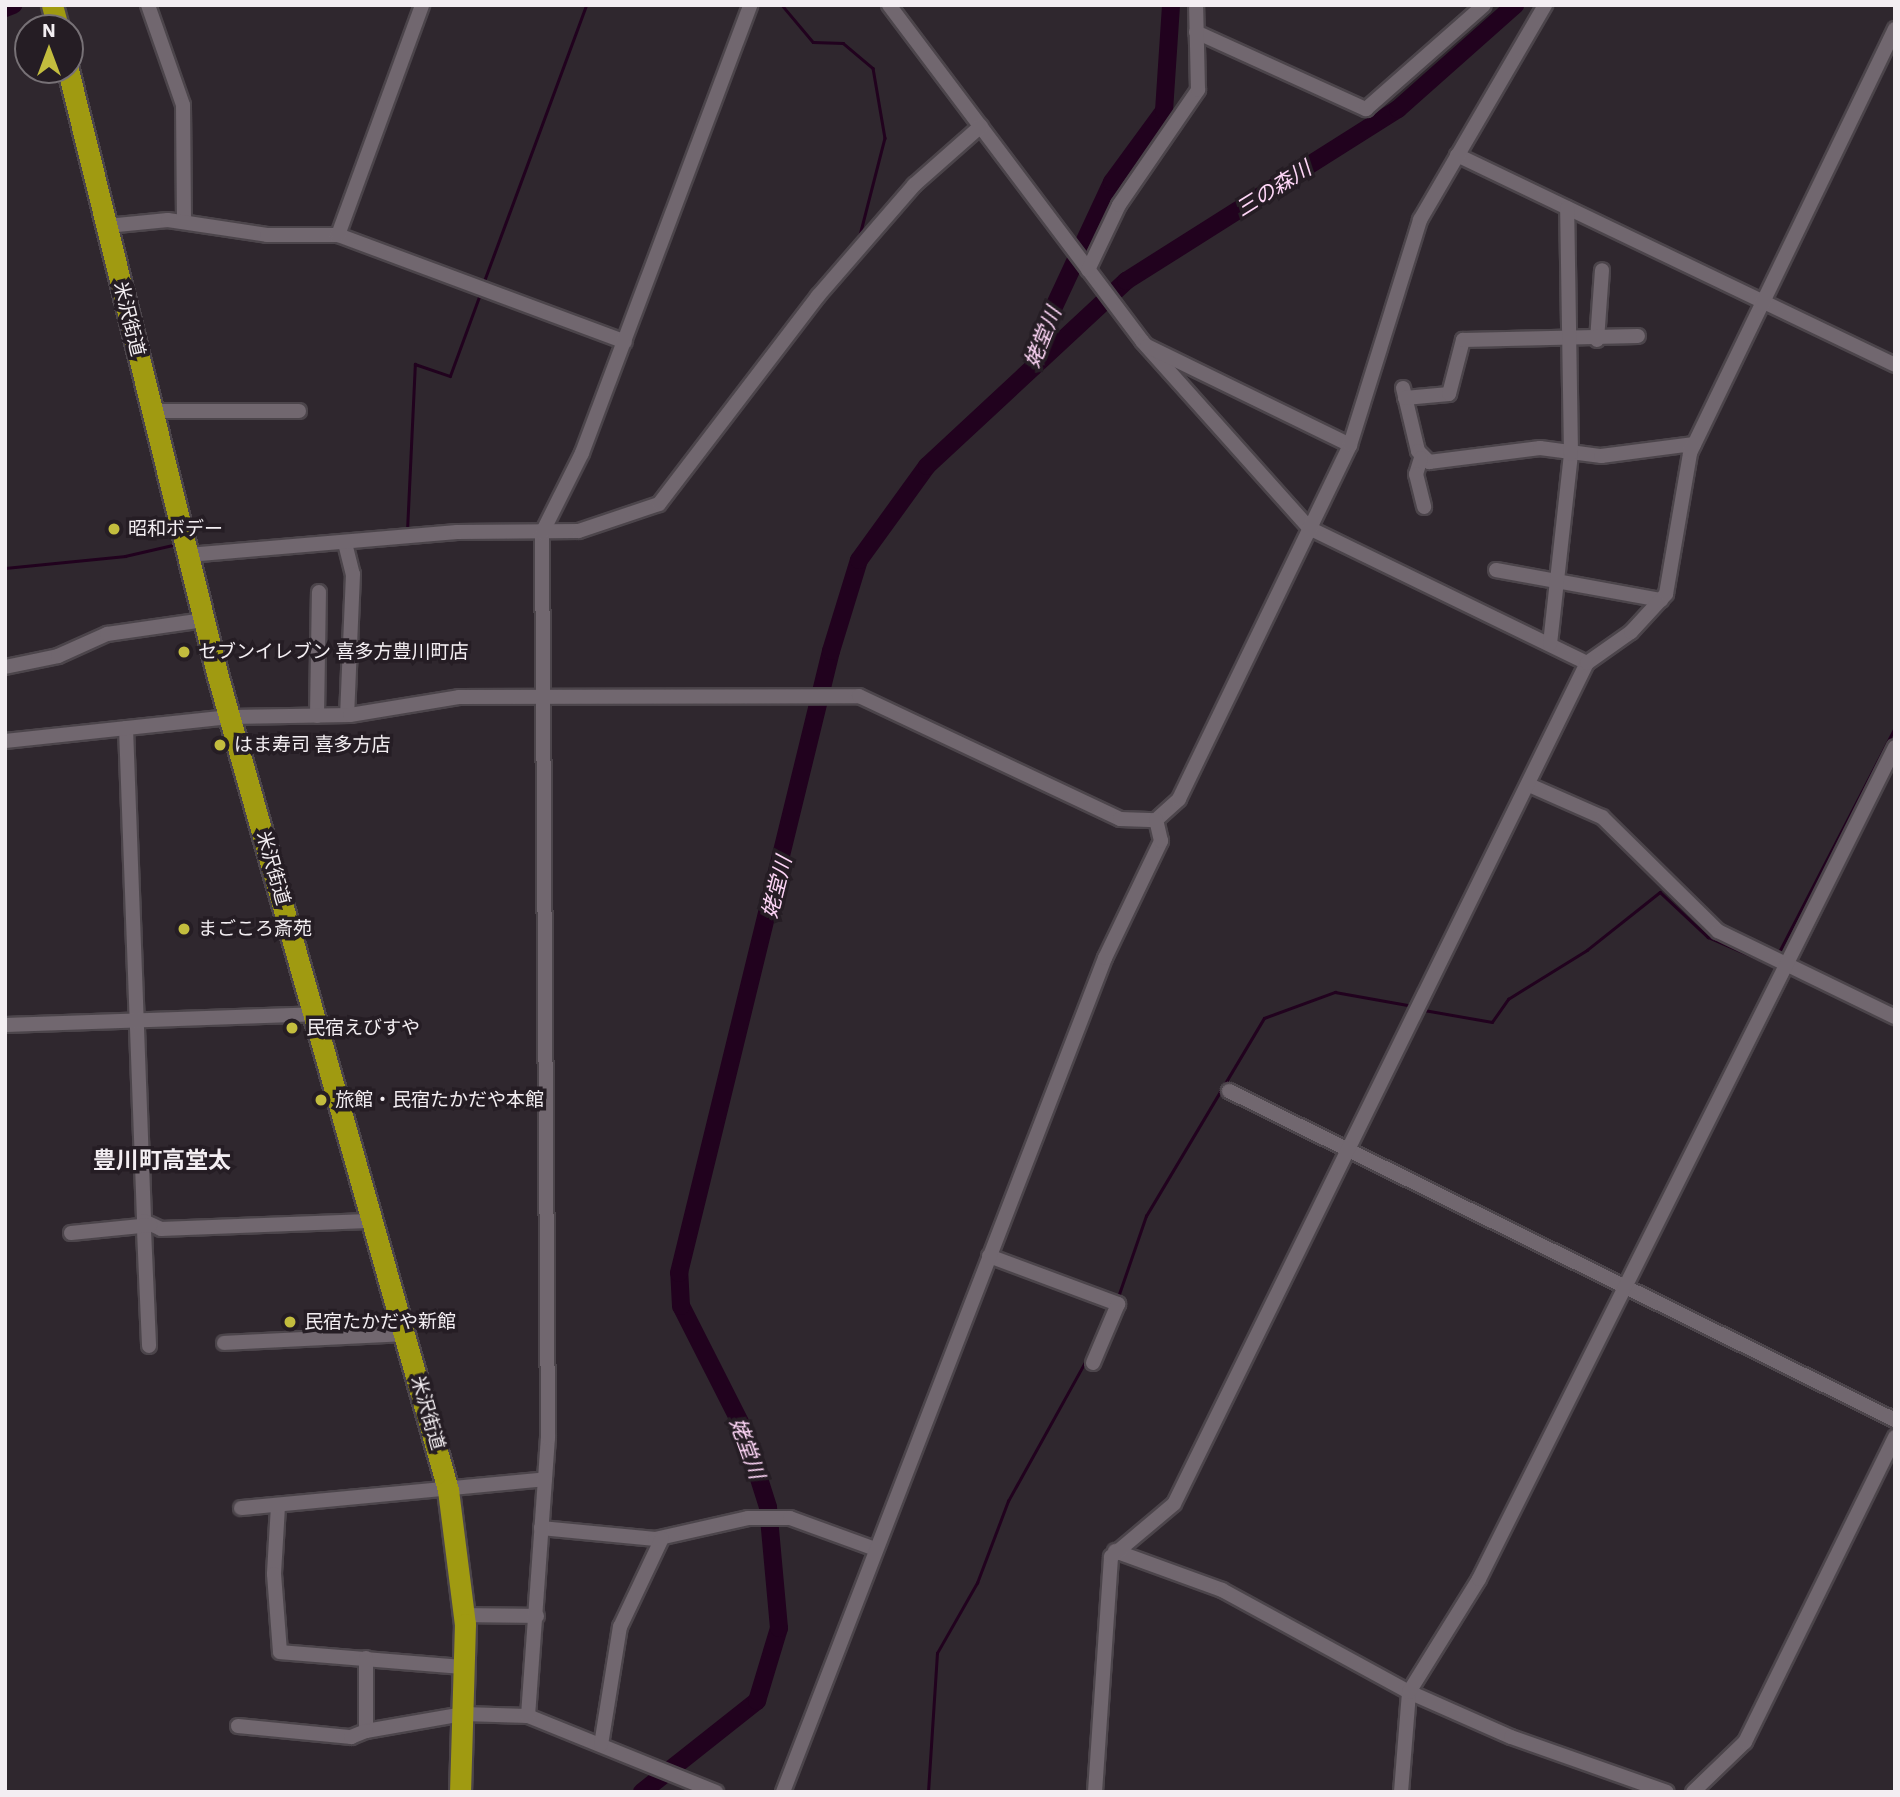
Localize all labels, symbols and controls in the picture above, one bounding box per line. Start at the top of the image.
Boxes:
north arrow [14,14,84,84]
text: N [42,18,56,42]
water label: 三の森川 [1231,155,1315,221]
street label: 米沢街道 [109,279,149,359]
water label: 姥堂川 [1019,303,1065,371]
place label: 昭和ボデー [128,518,223,540]
marker: 昭和ボデー [106,521,122,537]
place label: セブンイレブン 喜多方豊川町店 [198,641,468,663]
marker: セブンイレブン 喜多方豊川町店 [176,644,192,660]
place label: はま寿司 喜多方店 [234,734,390,756]
marker: はま寿司 喜多方店 [212,737,228,753]
street label: 米沢街道 [252,828,294,908]
water label: 姥堂川 [756,853,796,921]
place label: まごころ斎苑 [198,918,312,940]
marker: まごころ斎苑 [176,921,192,937]
place label: 民宿えびすや [306,1017,420,1039]
marker: 民宿えびすや [284,1020,300,1036]
place label: 旅館・民宿たかだや本館 [335,1089,544,1111]
marker: 旅館・民宿たかだや本館 [313,1092,329,1108]
district label: 豊川町高堂太 [93,1145,231,1173]
place label: 民宿たかだや新館 [304,1311,456,1333]
marker: 民宿たかだや新館 [282,1314,298,1330]
street label: 米沢街道 [407,1373,449,1453]
water label: 姥堂川 [725,1414,771,1482]

